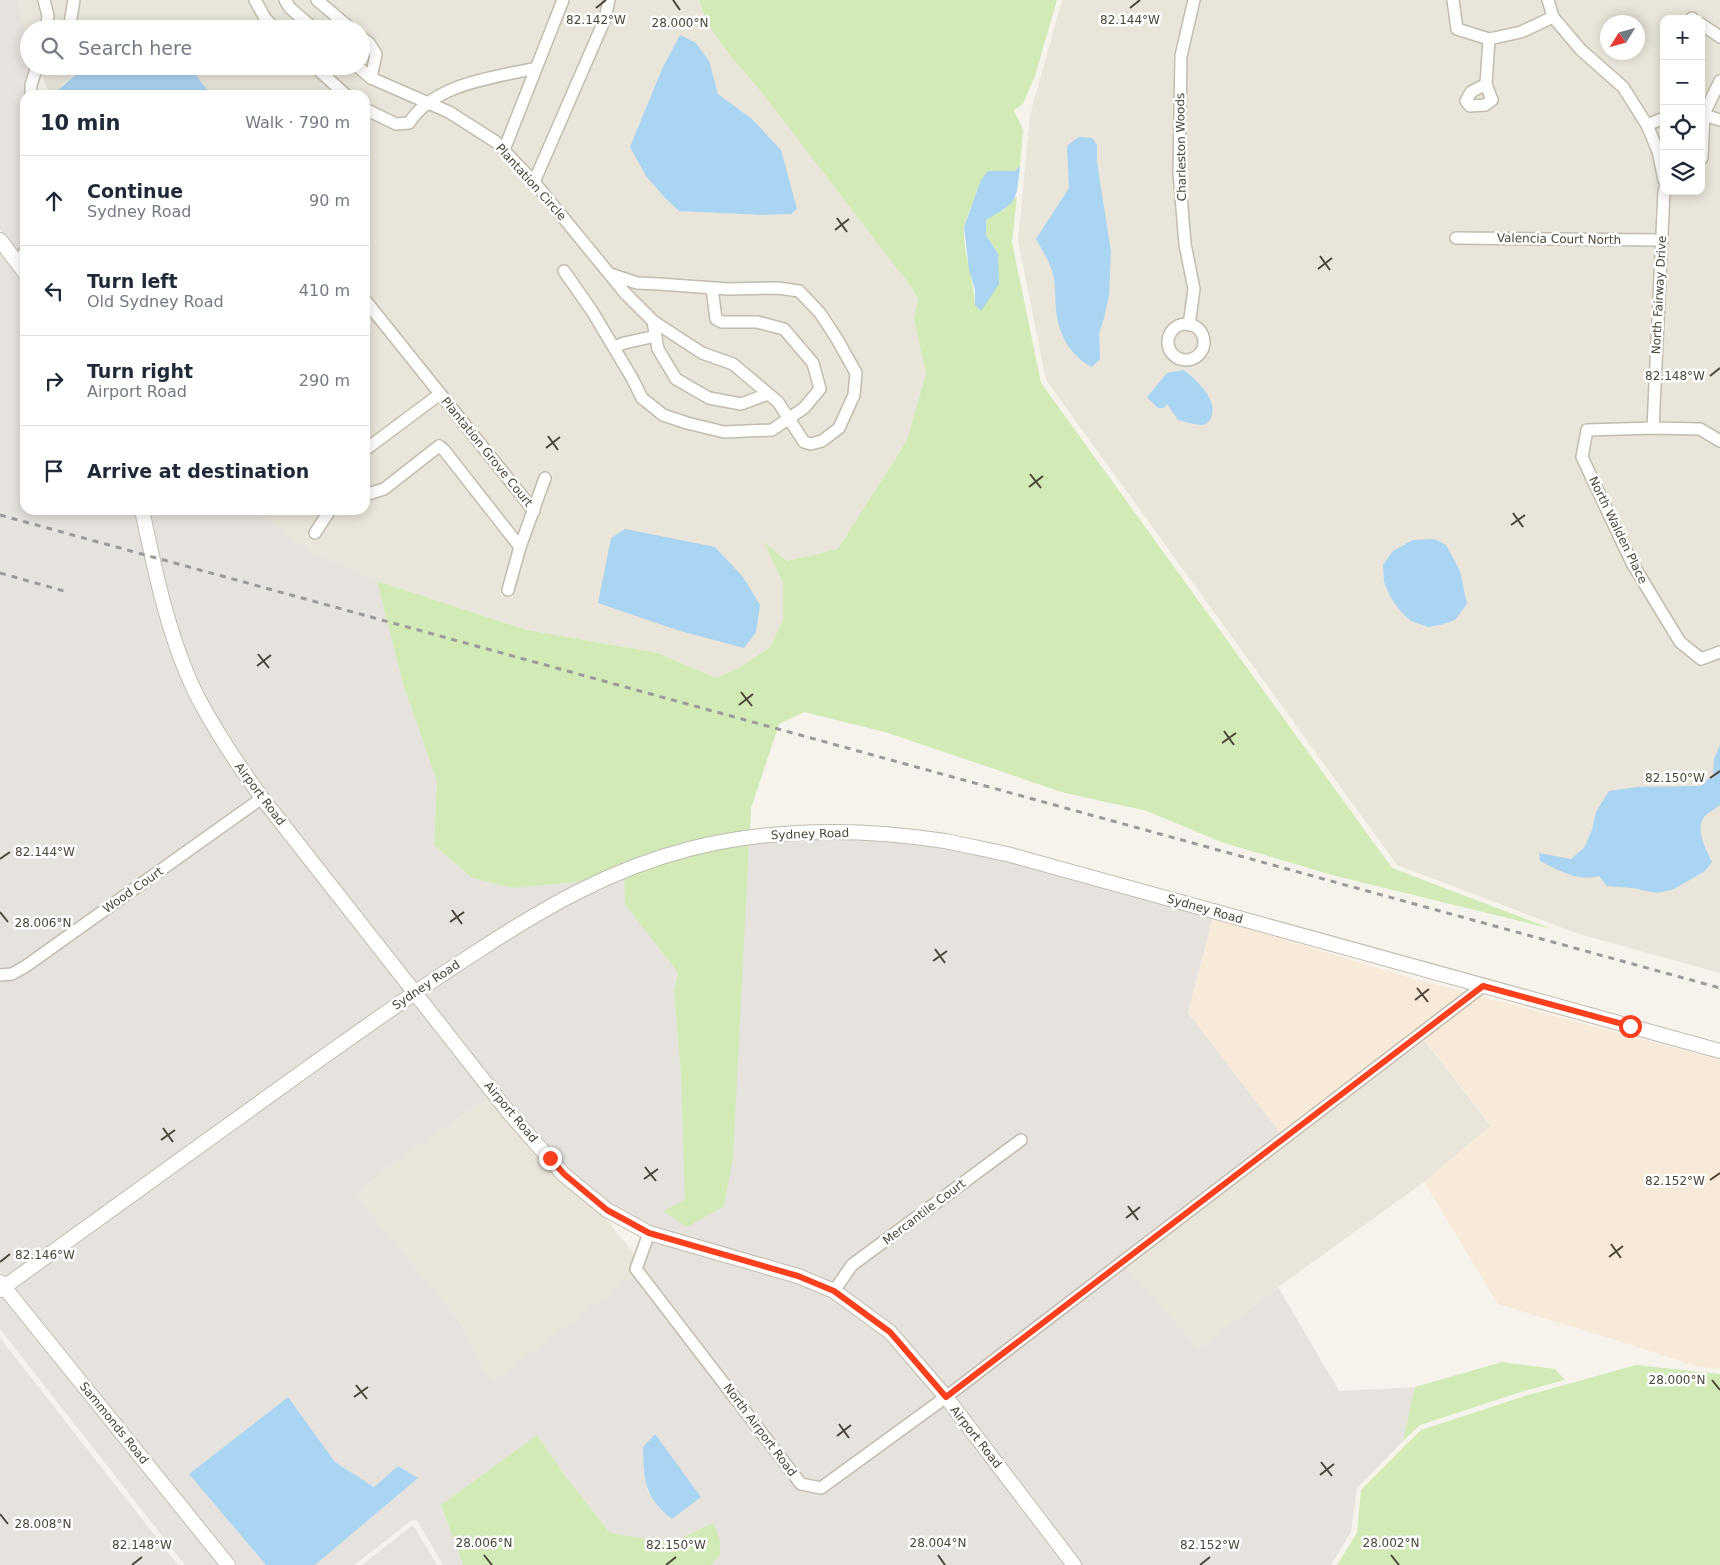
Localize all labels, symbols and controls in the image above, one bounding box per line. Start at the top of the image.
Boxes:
text: 82.142°W [566,13,626,27]
text: 82.144°W [1100,13,1160,27]
north arrow [1600,15,1645,60]
map controls [1660,15,1705,195]
button: + [1660,15,1705,60]
text: 28.000°N [652,16,708,30]
search box [20,20,370,75]
icon: search [38,34,66,62]
text: Search here [78,37,192,59]
button: − [1660,60,1705,105]
street label: Charleston Woods [1173,93,1189,201]
button: locate [1660,105,1705,150]
text: 10 min [40,111,121,135]
text: Walk · 790 m [245,113,350,132]
street label: Plantation Circle [493,141,569,223]
button: layers [1660,150,1705,195]
text: Continue [87,180,183,202]
icon: ahead [40,187,68,215]
text: 90 m [309,191,350,210]
text: Sydney Road [87,202,191,221]
street label: Valencia Court North [1497,231,1621,247]
street label: North Fairway Drive [1649,235,1669,355]
text: Turn left [87,270,178,292]
icon: left [40,277,68,305]
text: 410 m [299,281,350,300]
text: Old Sydney Road [87,292,224,311]
text: Turn right [87,360,193,382]
icon: right [40,367,68,395]
text: 82.148°W [1645,369,1705,383]
text: 290 m [299,371,350,390]
text: Airport Road [87,382,187,401]
street label: Plantation Grove Court [438,394,536,510]
icon: arrive [40,457,68,485]
text: Arrive at destination [87,460,309,482]
street label: North Walden Place [1586,474,1650,586]
street label: Airport Road [232,760,288,828]
text: 82.150°W [1645,771,1705,785]
street label: Sydney Road [771,826,849,842]
text: 82.144°W [15,845,75,859]
street label: Wood Court [100,864,166,916]
street label: Sydney Road [1165,891,1245,927]
text: 28.006°N [15,916,71,930]
street label: Sydney Road [390,957,462,1013]
route start [1619,1015,1642,1038]
street label: Airport Road [482,1079,540,1145]
route end [539,1147,562,1170]
text: 82.152°W [1645,1174,1705,1188]
street label: Mercantile Court [880,1176,968,1248]
text: 82.146°W [15,1248,75,1262]
text: 28.000°N [1649,1373,1705,1387]
street label: Sammonds Road [77,1379,151,1467]
street label: North Airport Road [721,1381,799,1479]
street label: Airport Road [947,1403,1005,1471]
text: 28.008°N [15,1517,71,1531]
text: 28.006°N [456,1536,512,1550]
text: 28.004°N [910,1536,966,1550]
text: 28.002°N [1363,1536,1419,1550]
text: 82.148°W [112,1538,172,1552]
text: 82.150°W [646,1538,706,1552]
text: 82.152°W [1180,1538,1240,1552]

